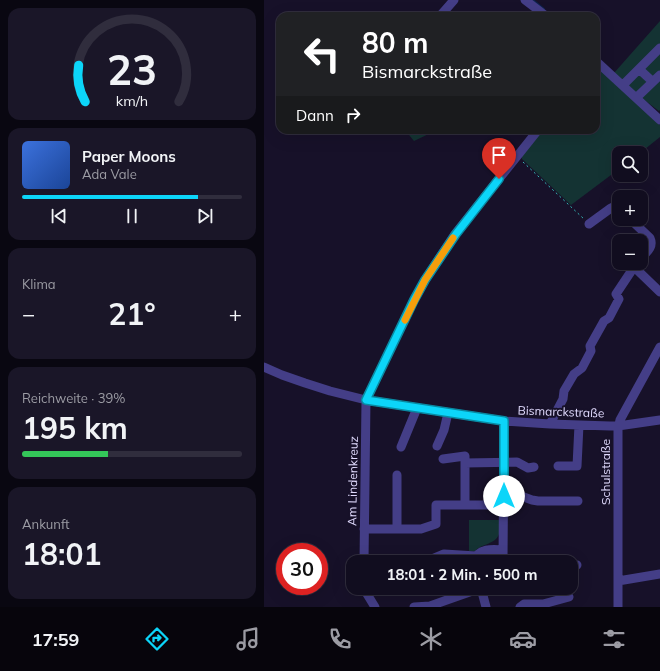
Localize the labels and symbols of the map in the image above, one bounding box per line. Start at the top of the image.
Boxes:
pin [482,138,516,179]
street label: Bismarckstraße [517,402,605,421]
street label: Am Lindenkreuz [344,436,361,526]
street label: Schulstraße [598,439,613,505]
position arrow [483,475,525,517]
speed limit sign: 30 [276,543,328,595]

